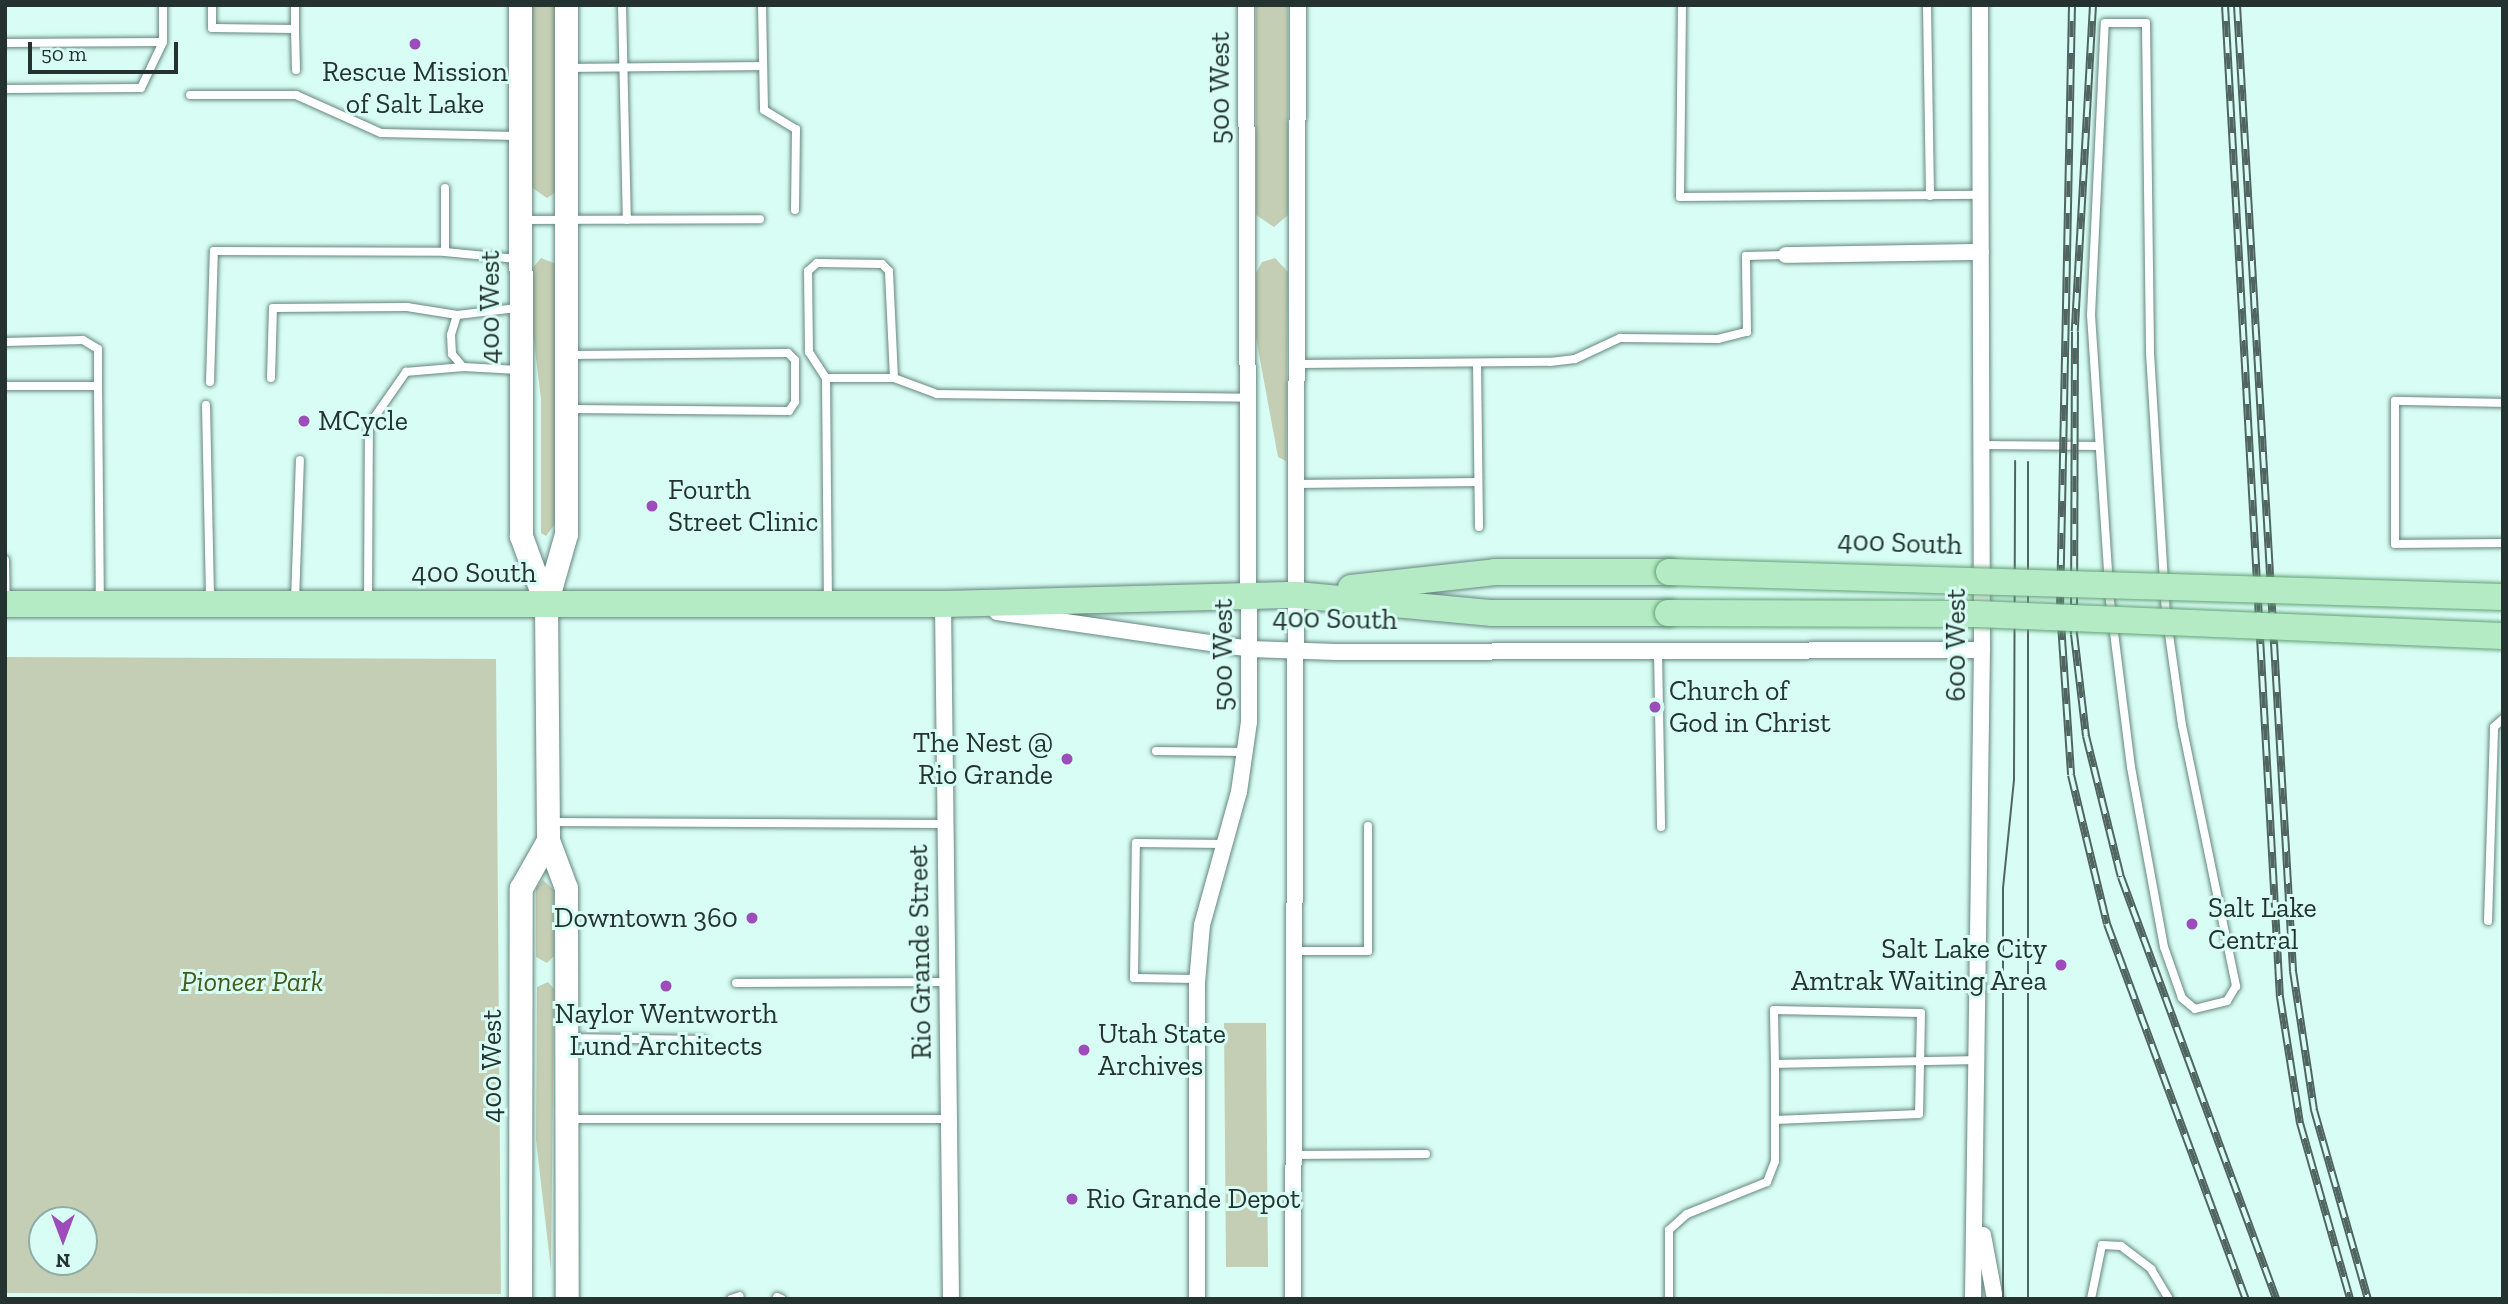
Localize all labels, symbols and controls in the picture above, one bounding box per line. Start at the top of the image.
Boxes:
scale bar [32,28,182,72]
street label: 500 West [1203,31,1237,145]
marker: Rescue Mission of Salt Lake [407,36,423,52]
text: 50 m [41,41,87,66]
place label: Rescue Mission of Salt Lake [322,55,508,121]
street label: 400 West [473,250,507,364]
place label: MCycle [318,404,408,438]
marker: MCycle [296,413,312,429]
place label: Fourth Street Clinic [668,473,818,539]
marker: Fourth Street Clinic [642,496,662,516]
street label: 400 South [1837,524,1963,562]
street label: 400 South [412,556,536,590]
street label: 600 West [1939,588,1973,702]
street label: 500 West [1206,598,1240,712]
street label: 400 South [1272,601,1398,637]
place label: Church of God in Christ [1669,674,1831,740]
marker: Church of God in Christ [1647,699,1663,715]
place label: The Nest @ Rio Grande [913,726,1053,792]
marker: The Nest @ Rio Grande [1059,751,1075,767]
street label: Rio Grande Street [901,844,939,1060]
place label: Salt Lake Central [2208,891,2317,957]
place label: Downtown 360 [554,901,738,935]
marker: Downtown 360 [744,910,760,926]
marker: Salt Lake Central [2182,914,2202,934]
place label: Salt Lake City Amtrak Waiting Area [1789,932,2047,998]
marker: Salt Lake City Amtrak Waiting Area [2053,957,2069,973]
park label: Pioneer Park [181,965,323,999]
marker: Naylor Wentworth Lund Architects [658,978,674,994]
place label: Naylor Wentworth Lund Architects [554,997,778,1063]
street label: 400 West [475,1009,509,1123]
place label: Utah State Archives [1098,1017,1226,1083]
marker: Utah State Archives [1076,1042,1092,1058]
place label: Rio Grande Depot [1086,1182,1300,1216]
marker: Rio Grande Depot [1064,1191,1080,1207]
north arrow [28,1206,98,1276]
text: N [56,1249,70,1272]

